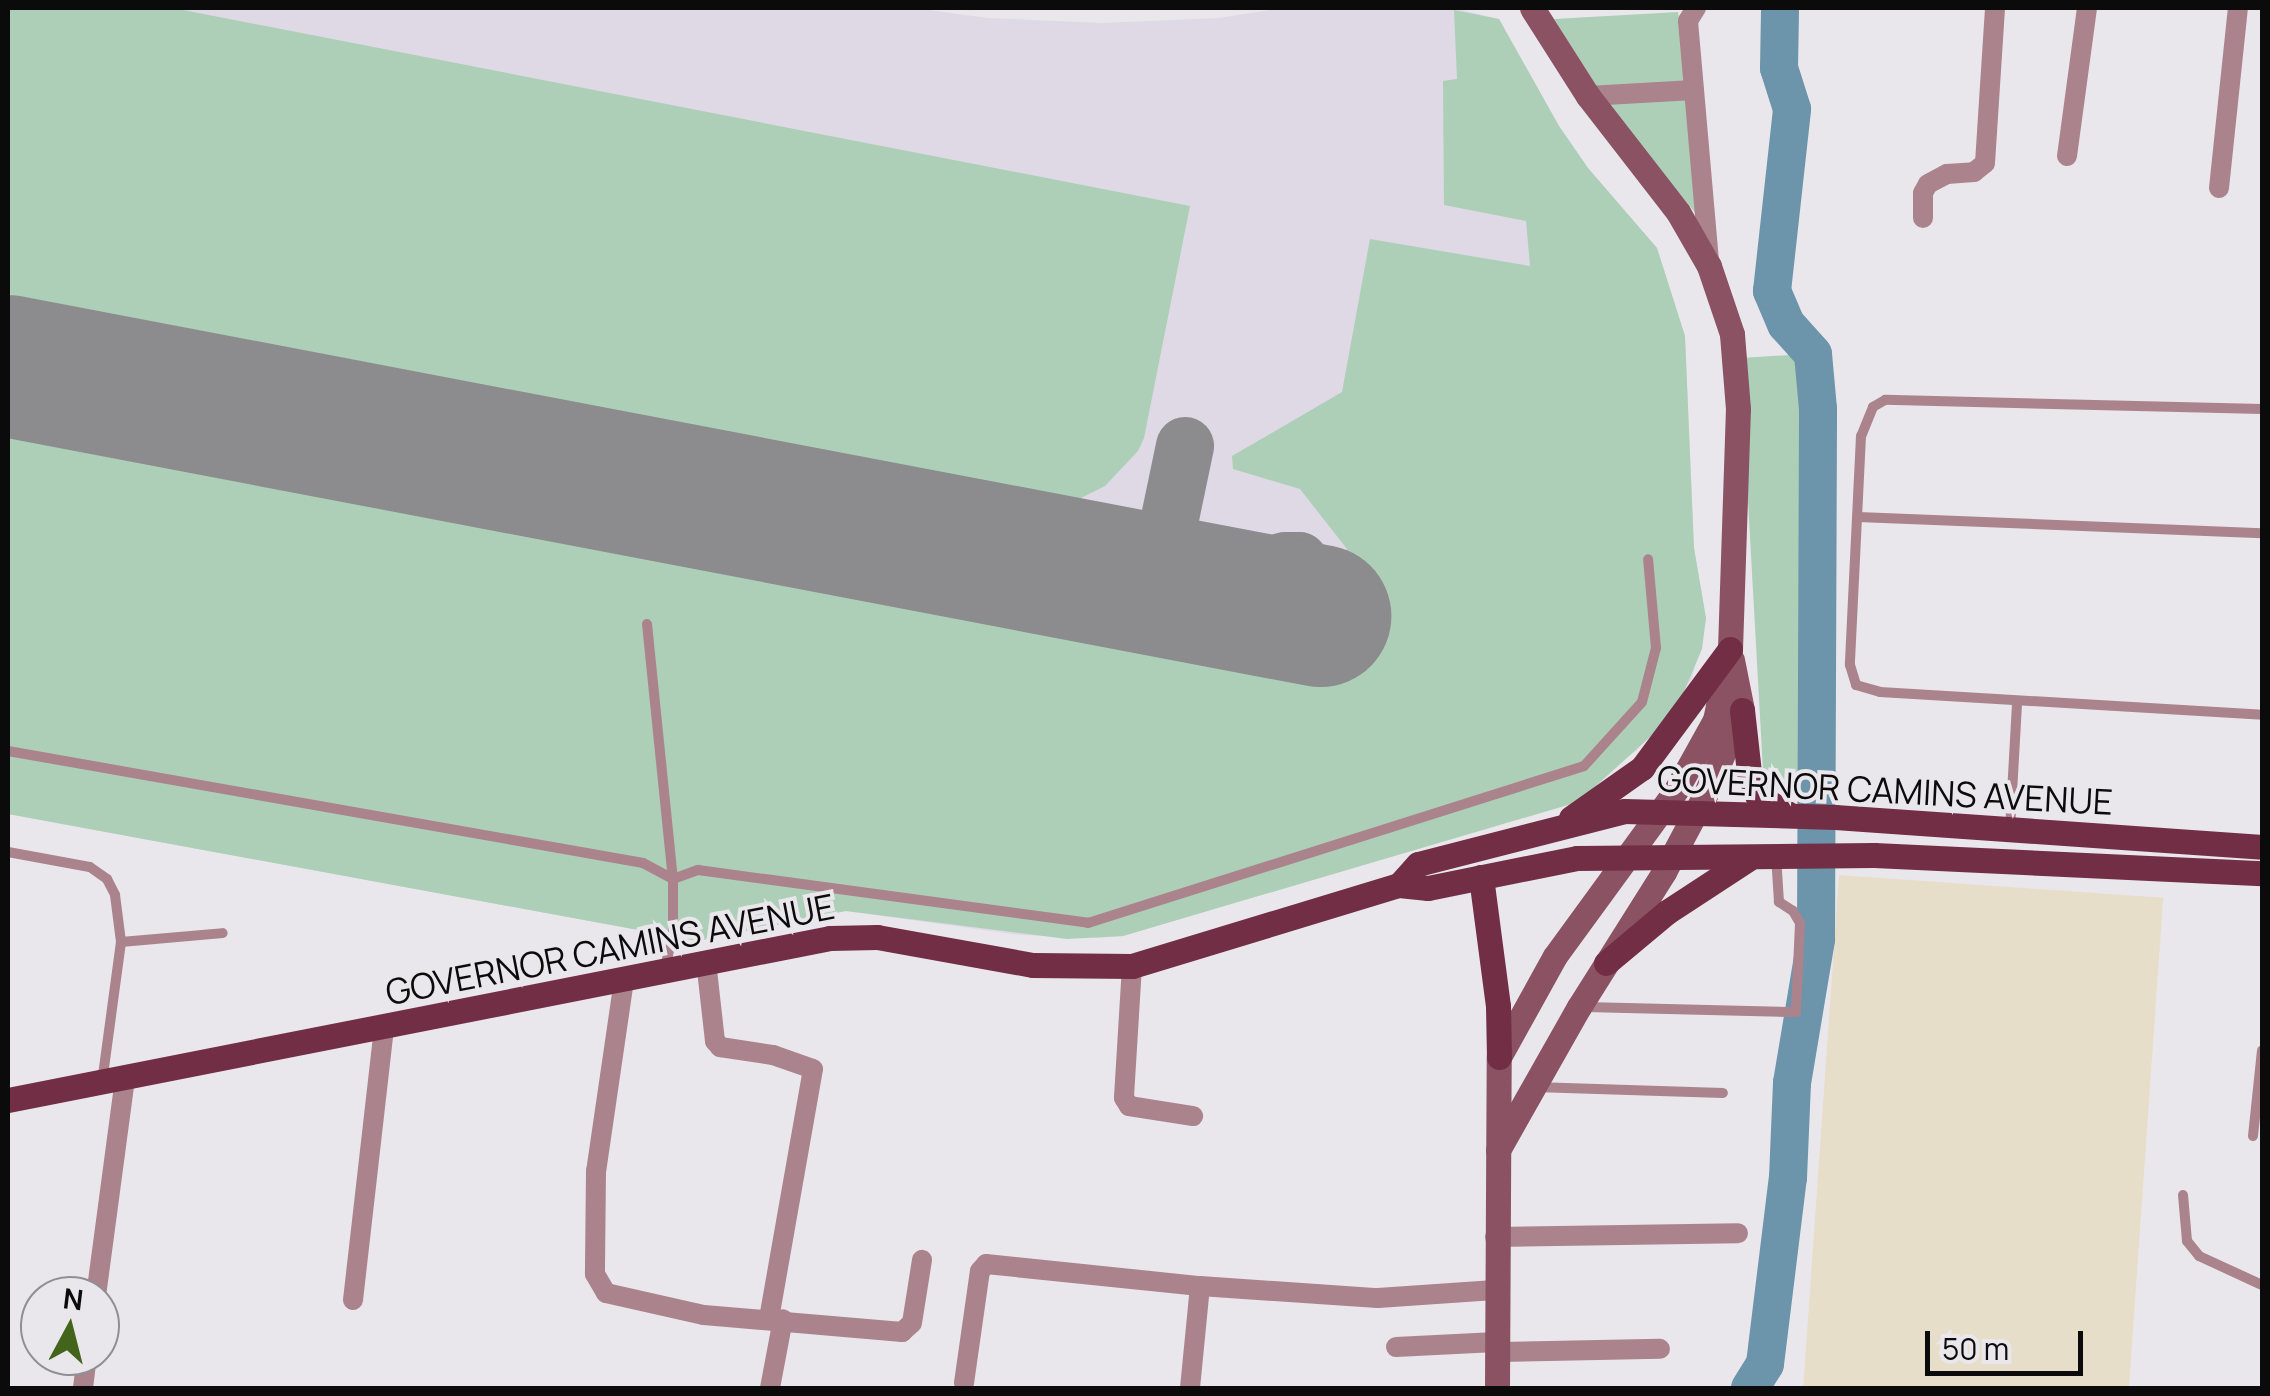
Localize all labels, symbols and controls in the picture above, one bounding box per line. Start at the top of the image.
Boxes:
street label: GOVERNOR CAMINS AVENUE [1656,757,2114,823]
street label: GOVERNOR CAMINS AVENUE [382,885,838,1013]
north arrow [20,1276,120,1376]
text: N [61,1278,86,1318]
scale bar [1930,1311,2088,1373]
text: 50 m [1942,1328,2009,1369]

